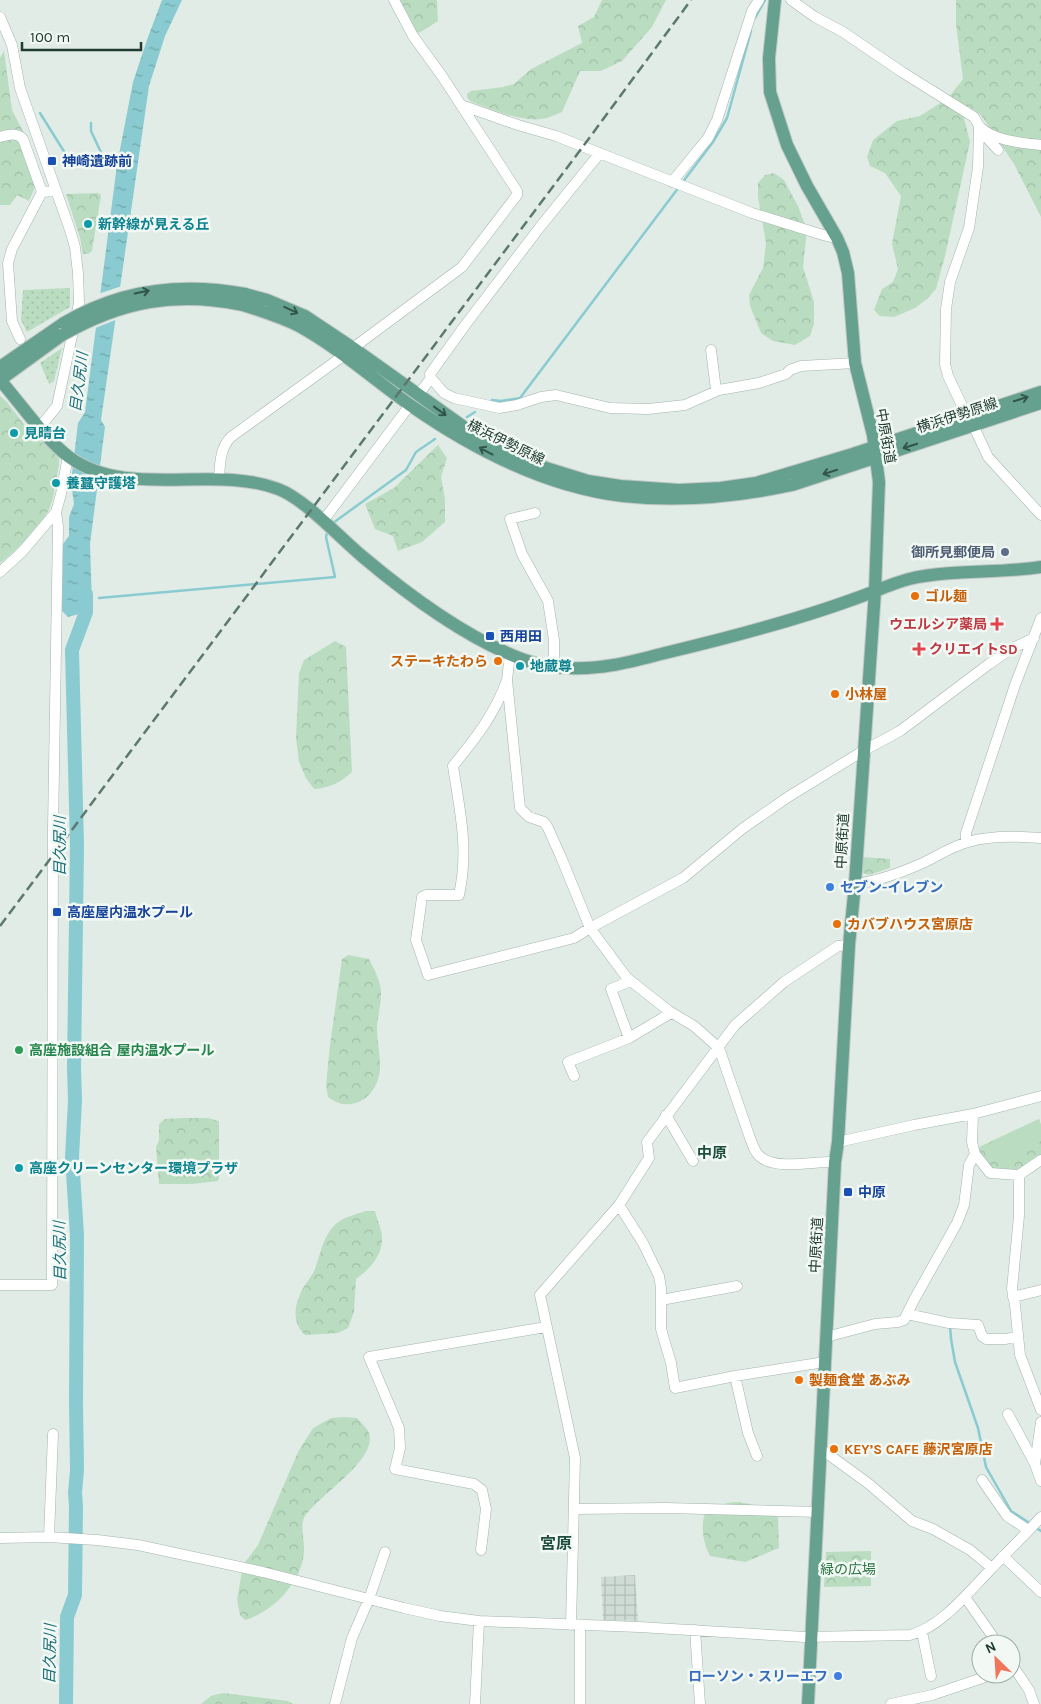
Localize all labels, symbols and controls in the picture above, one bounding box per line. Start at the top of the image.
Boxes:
scale bar [22,20,141,52]
text: 100 m [30,28,70,46]
place label: 神崎遺跡前 [62,153,132,170]
marker: 神崎遺跡前 [46,155,58,167]
place label: 新幹線が見える丘 [98,216,210,233]
marker: 新幹線が見える丘 [82,218,94,230]
one-way arrow [133,287,149,297]
one-way arrow [283,306,298,316]
water label: 目久尻川 [66,349,92,413]
one-way arrow [1012,393,1028,403]
street label: 横浜伊勢原線 [915,394,1000,437]
one-way arrow [433,405,447,416]
street label: 中原街道 [872,407,899,465]
street label: 横浜伊勢原線 [464,416,547,469]
place label: 見晴台 [24,425,66,442]
marker: 見晴台 [8,427,20,439]
one-way arrow [903,442,919,451]
one-way arrow [479,446,494,456]
one-way arrow [822,468,838,478]
place label: 養蠶守護塔 [66,475,136,492]
marker: 養蠶守護塔 [50,477,62,489]
place label: 御所見郵便局 [911,544,995,561]
marker: 御所見郵便局 [999,546,1011,558]
place label: ゴル麺 [925,588,967,605]
marker: ゴル麺 [909,590,921,602]
place label: ウエルシア薬局 [889,616,987,633]
marker: ウエルシア薬局 [991,618,1003,630]
place label: 西用田 [500,628,542,645]
marker: 西用田 [484,630,496,642]
place label: クリエイトSD [929,641,1018,658]
marker: クリエイトSD [913,643,925,655]
place label: ステーキたわら [390,653,488,670]
marker: ステーキたわら [492,655,504,667]
place label: 地蔵尊 [530,658,572,675]
marker: 地蔵尊 [514,660,526,672]
place label: 小林屋 [845,686,887,703]
marker: 小林屋 [829,688,841,700]
street label: 中原街道 [833,813,852,869]
water label: 目久尻川 [51,814,69,876]
place label: セブン-イレブン [840,879,943,896]
marker: セブン-イレブン [824,881,836,893]
place label: 高座屋内温水プール [67,904,193,921]
marker: 高座屋内温水プール [51,906,63,918]
place label: カバブハウス宮原店 [847,916,973,933]
marker: カバブハウス宮原店 [831,918,843,930]
place label: 高座施設組合 屋内温水プール [29,1042,215,1059]
marker: 高座施設組合 屋内温水プール [13,1044,25,1056]
district label: 中原 [697,1144,727,1162]
place label: 高座クリーンセンター環境プラザ [29,1160,238,1177]
marker: 高座クリーンセンター環境プラザ [13,1162,25,1174]
place label: 中原 [858,1184,886,1201]
marker: 中原 [842,1186,854,1198]
street label: 中原街道 [807,1217,826,1273]
water label: 目久尻川 [50,1219,70,1281]
place label: 製麺食堂 あぶみ [809,1372,911,1389]
marker: 製麺食堂 あぶみ [793,1374,805,1386]
place label: KEY’S CAFE 藤沢宮原店 [844,1441,993,1458]
marker: KEY’S CAFE 藤沢宮原店 [828,1443,840,1455]
district label: 宮原 [540,1534,572,1553]
park label: 緑の広場 [820,1561,876,1578]
water label: 目久尻川 [40,1622,60,1684]
north arrow [971,1634,1021,1684]
text: N [983,1638,999,1657]
place label: ローソン・スリーエフ [688,1668,828,1685]
marker: ローソン・スリーエフ [832,1670,844,1682]

